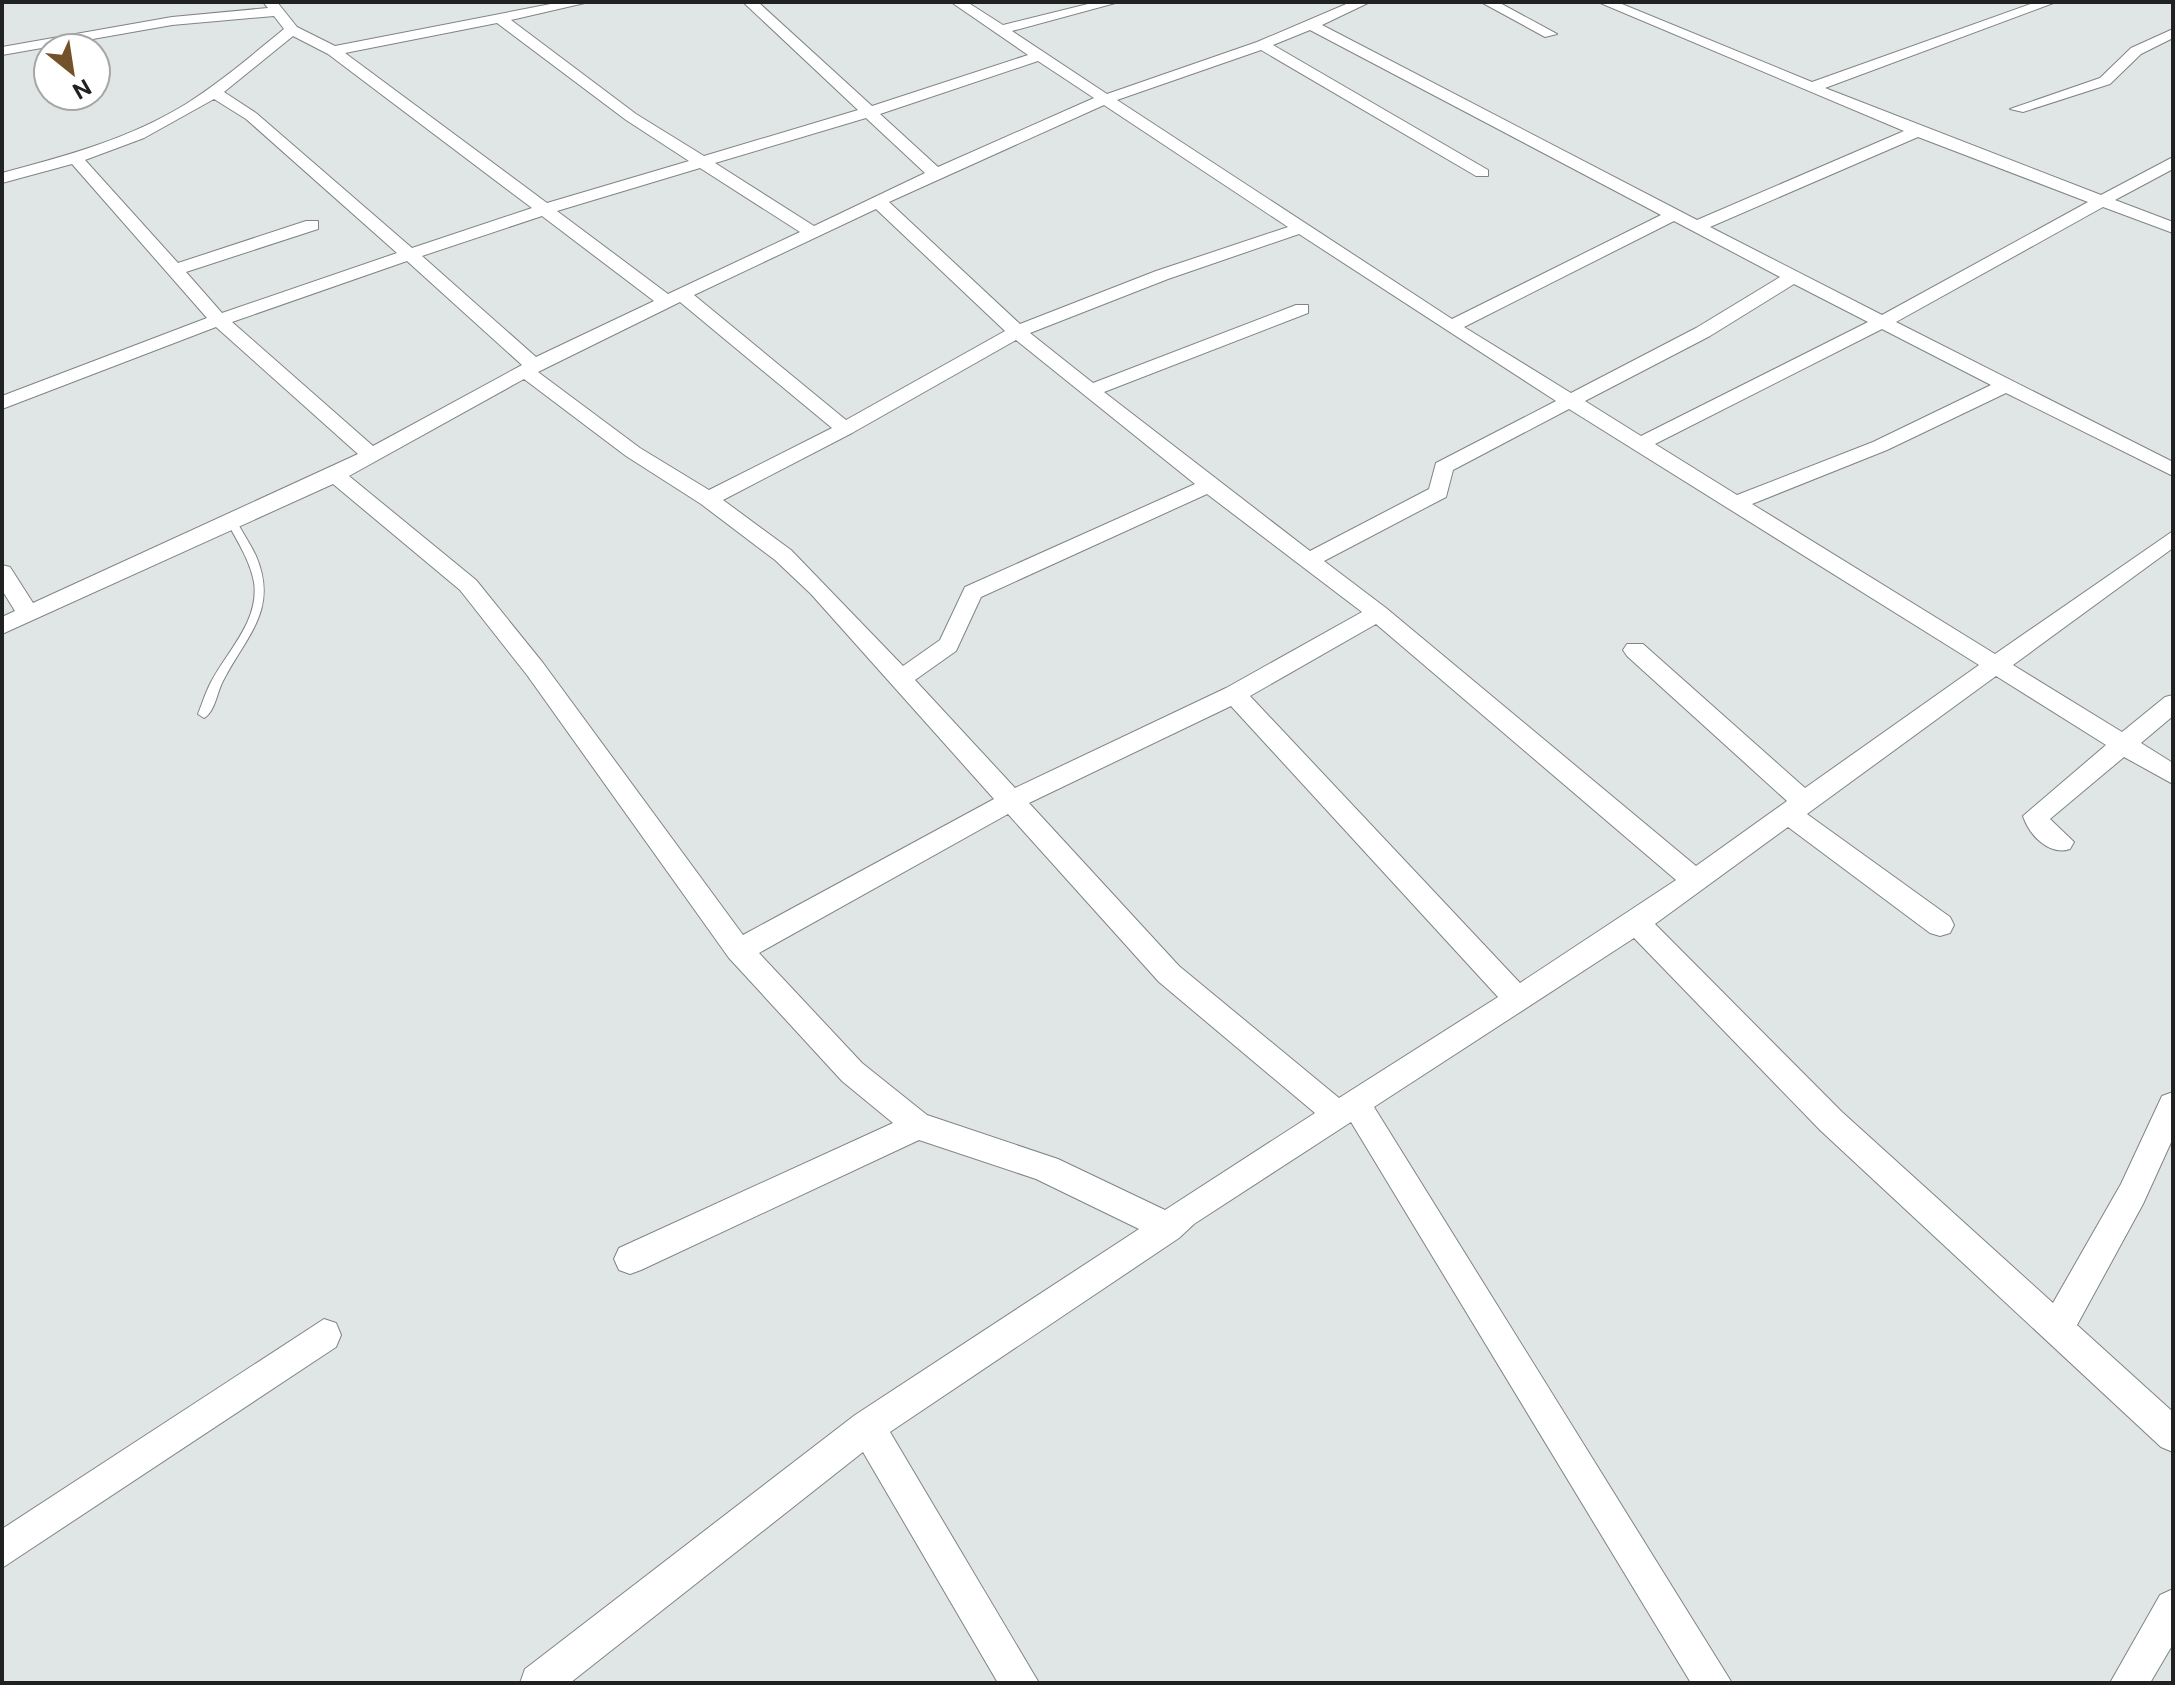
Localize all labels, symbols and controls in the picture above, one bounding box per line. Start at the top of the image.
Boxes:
north arrow [32,32,112,112]
text: N [68,74,96,105]

